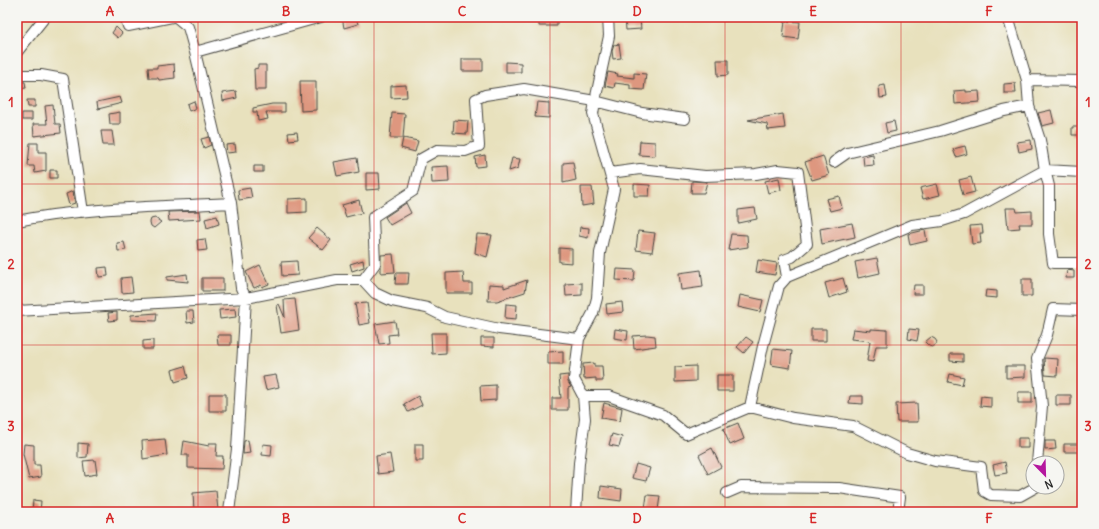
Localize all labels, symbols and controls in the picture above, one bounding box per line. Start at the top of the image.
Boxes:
text: A [106,3,115,20]
text: B [282,3,291,20]
text: C [458,3,467,20]
text: D [632,3,642,20]
text: E [809,3,817,20]
text: F [985,3,993,20]
text: 1 [8,94,14,111]
text: 1 [1085,94,1091,111]
text: 2 [7,256,15,273]
text: 2 [1084,256,1092,273]
text: 3 [7,418,15,435]
text: 3 [1084,418,1092,435]
north arrow [1025,455,1065,495]
text: N [1043,476,1055,492]
text: A [106,510,115,527]
text: B [282,510,291,527]
text: C [458,510,467,527]
text: D [632,510,642,527]
text: E [809,510,817,527]
text: F [985,510,993,527]

